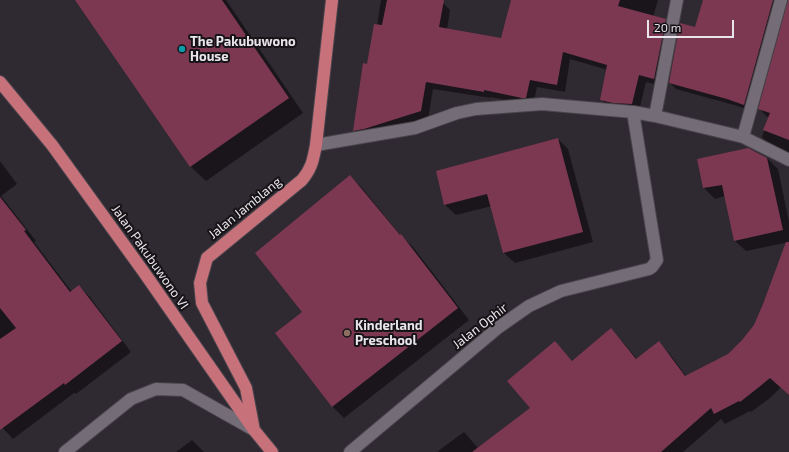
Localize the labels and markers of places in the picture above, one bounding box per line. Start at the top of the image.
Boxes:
place label: The Pakubuwono House [190,34,296,65]
marker: The Pakubuwono House [177,44,187,54]
place label: Kinderland Preschool [355,318,423,349]
marker: Kinderland Preschool [342,328,352,338]

